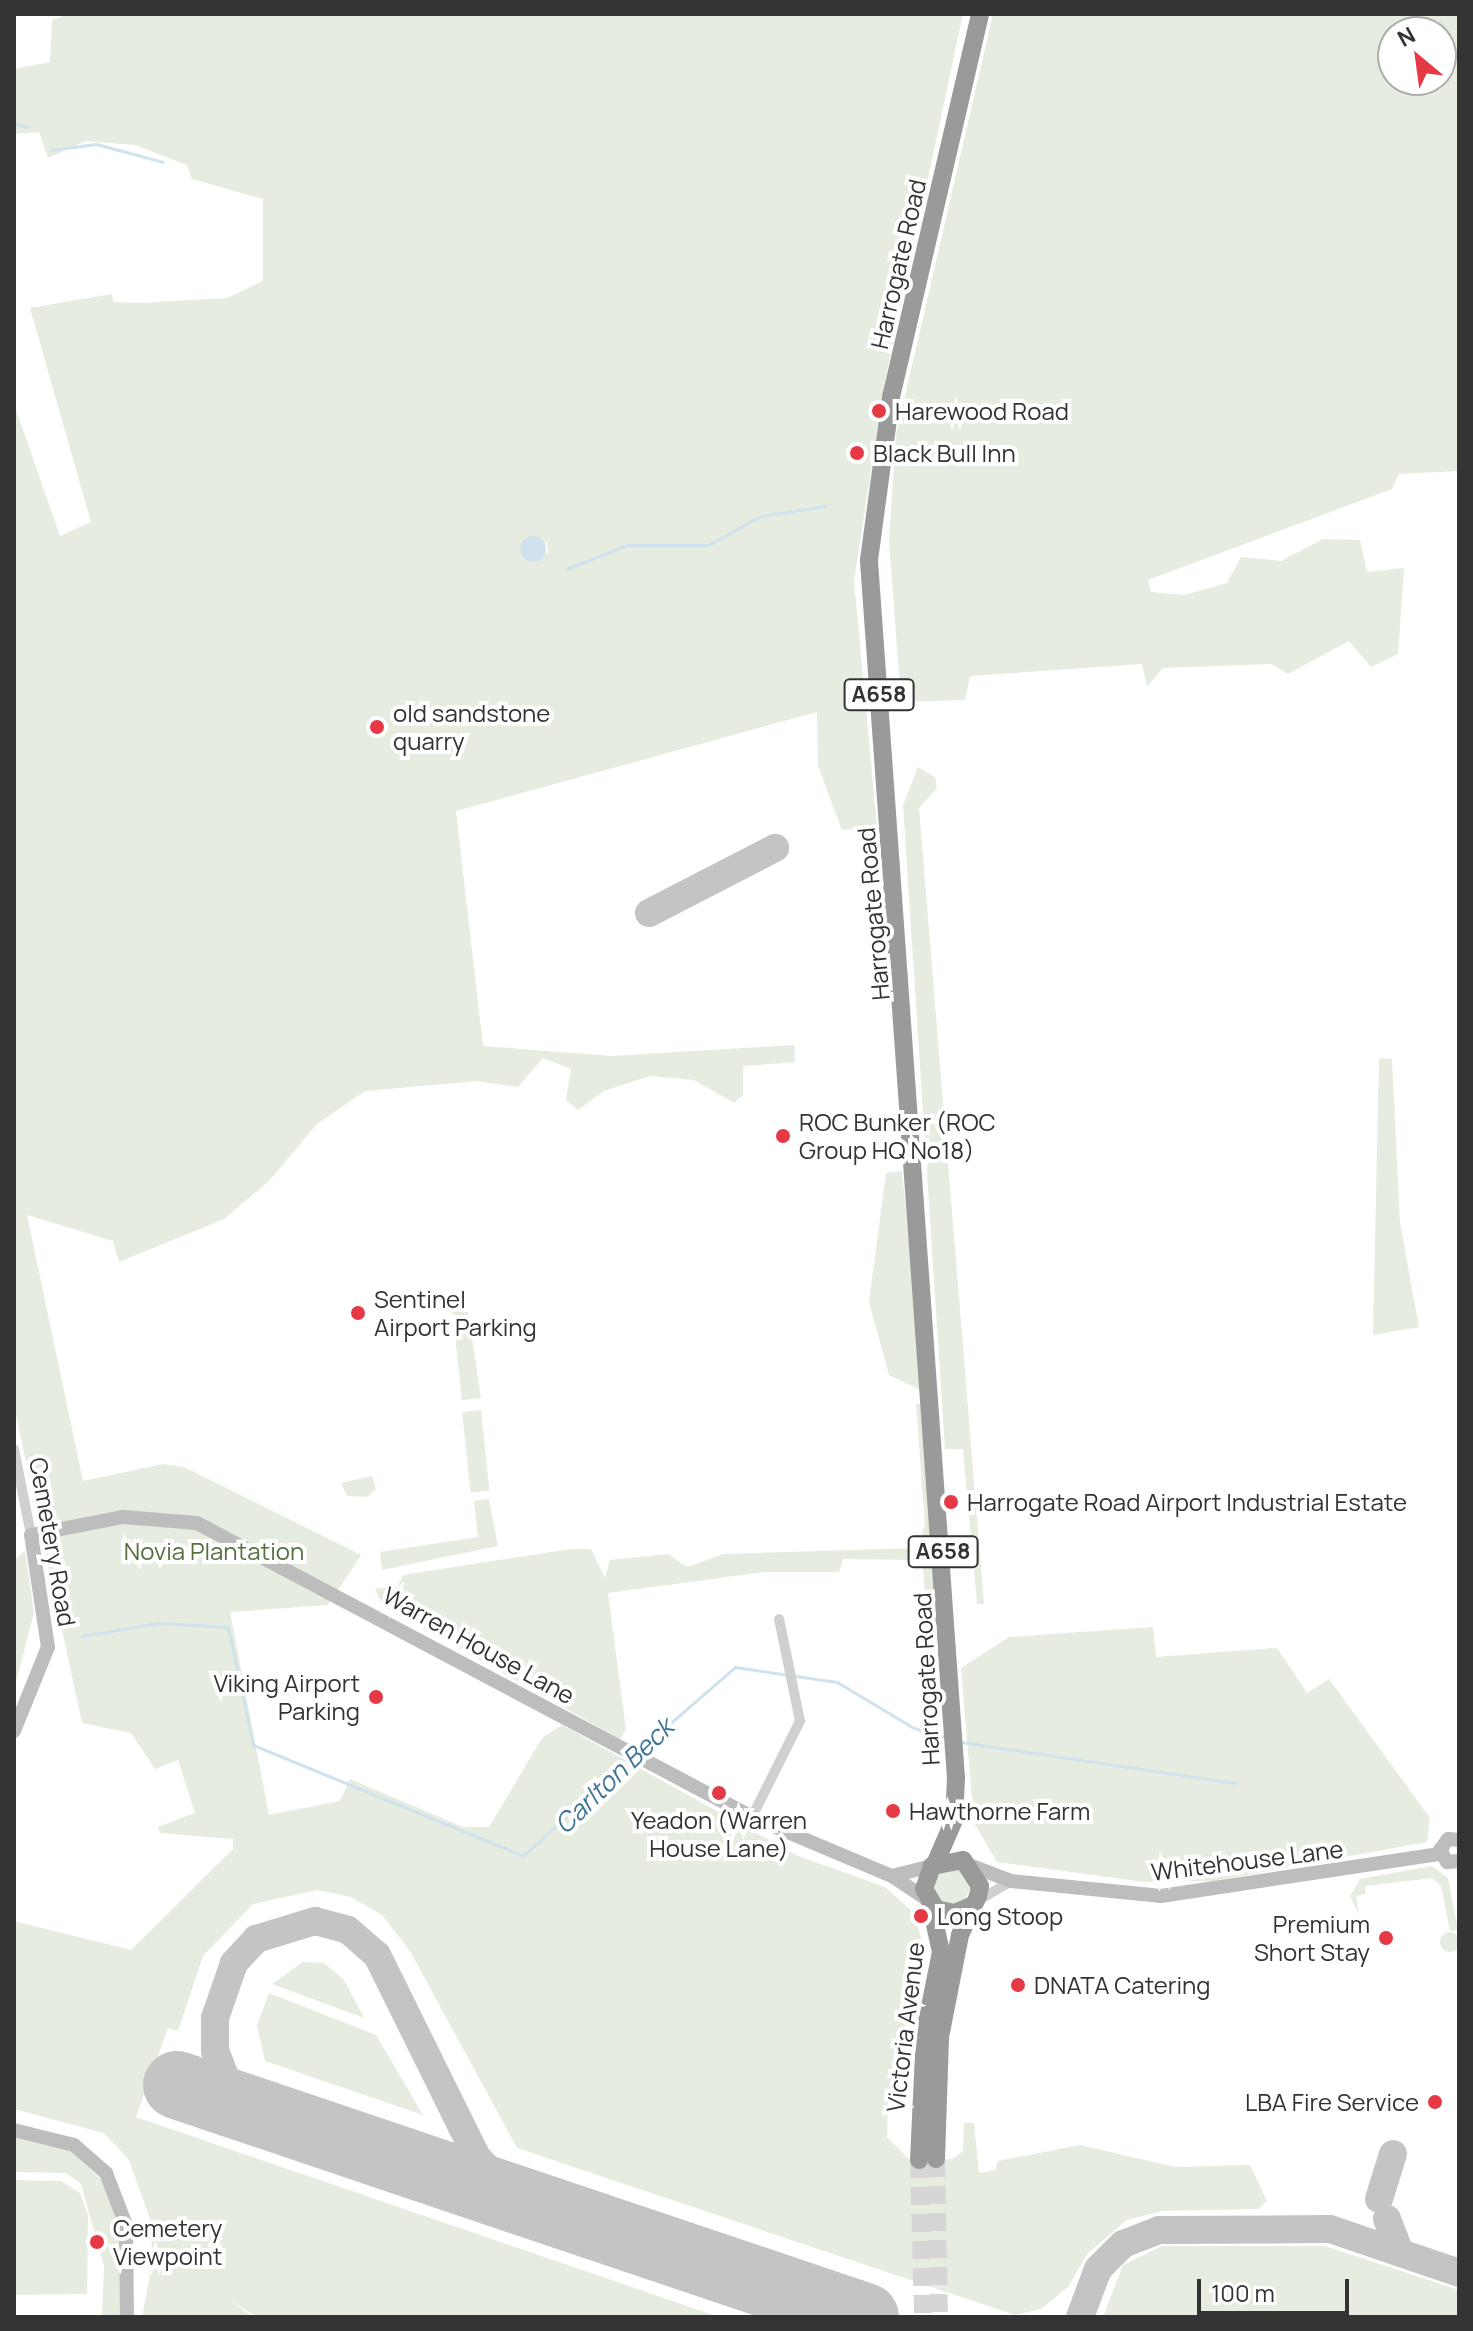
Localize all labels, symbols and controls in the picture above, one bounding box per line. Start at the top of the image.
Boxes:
north arrow [1377,16,1457,96]
text: N [1392,20,1421,54]
street label: Harrogate Road [864,176,932,352]
place label: Harewood Road [895,397,1069,425]
marker: Harewood Road [870,402,888,420]
place label: Black Bull Inn [873,439,1016,467]
marker: Black Bull Inn [848,444,866,462]
road number: A658 [843,677,915,713]
place label: old sandstone quarry [393,699,550,755]
marker: old sandstone quarry [368,718,386,736]
street label: Harrogate Road [851,826,895,1002]
place label: ROC Bunker (ROC Group HQ No18) [799,1108,996,1164]
marker: ROC Bunker (ROC Group HQ No18) [774,1127,792,1145]
place label: Sentinel Airport Parking [374,1285,537,1341]
marker: Sentinel Airport Parking [349,1304,367,1322]
street label: Cemetery Road [24,1455,82,1629]
place label: Harrogate Road Airport Industrial Estate [967,1488,1407,1516]
marker: Harrogate Road Airport Industrial Estate [942,1493,960,1511]
road number: A658 [907,1534,979,1570]
park label: Novia Plantation [124,1537,304,1565]
street label: Warren House Lane [378,1580,580,1710]
street label: Harrogate Road [907,1592,945,1766]
place label: Viking Airport Parking [213,1669,360,1725]
marker: Viking Airport Parking [367,1688,385,1706]
water label: Carlton Beck [548,1712,680,1840]
marker: Yeadon (Warren House Lane) [710,1784,728,1802]
place label: Hawthorne Farm [909,1797,1090,1825]
marker: Hawthorne Farm [884,1802,902,1820]
place label: Yeadon (Warren House Lane) [631,1806,807,1862]
street label: Whitehouse Lane [1149,1834,1345,1886]
place label: Long Stoop [937,1902,1063,1930]
marker: Long Stoop [912,1907,930,1925]
place label: Premium Short Stay [1254,1910,1370,1966]
marker: Premium Short Stay [1377,1929,1395,1947]
street label: Victoria Avenue [880,1940,930,2114]
place label: DNATA Catering [1034,1971,1211,1999]
marker: DNATA Catering [1009,1976,1027,1994]
place label: LBA Fire Service [1245,2088,1419,2116]
marker: LBA Fire Service [1426,2093,1444,2111]
place label: Cemetery Viewpoint [113,2214,222,2270]
marker: Cemetery Viewpoint [88,2233,106,2251]
scale bar [1201,2263,1353,2313]
text: 100 m [1211,2276,1275,2309]

